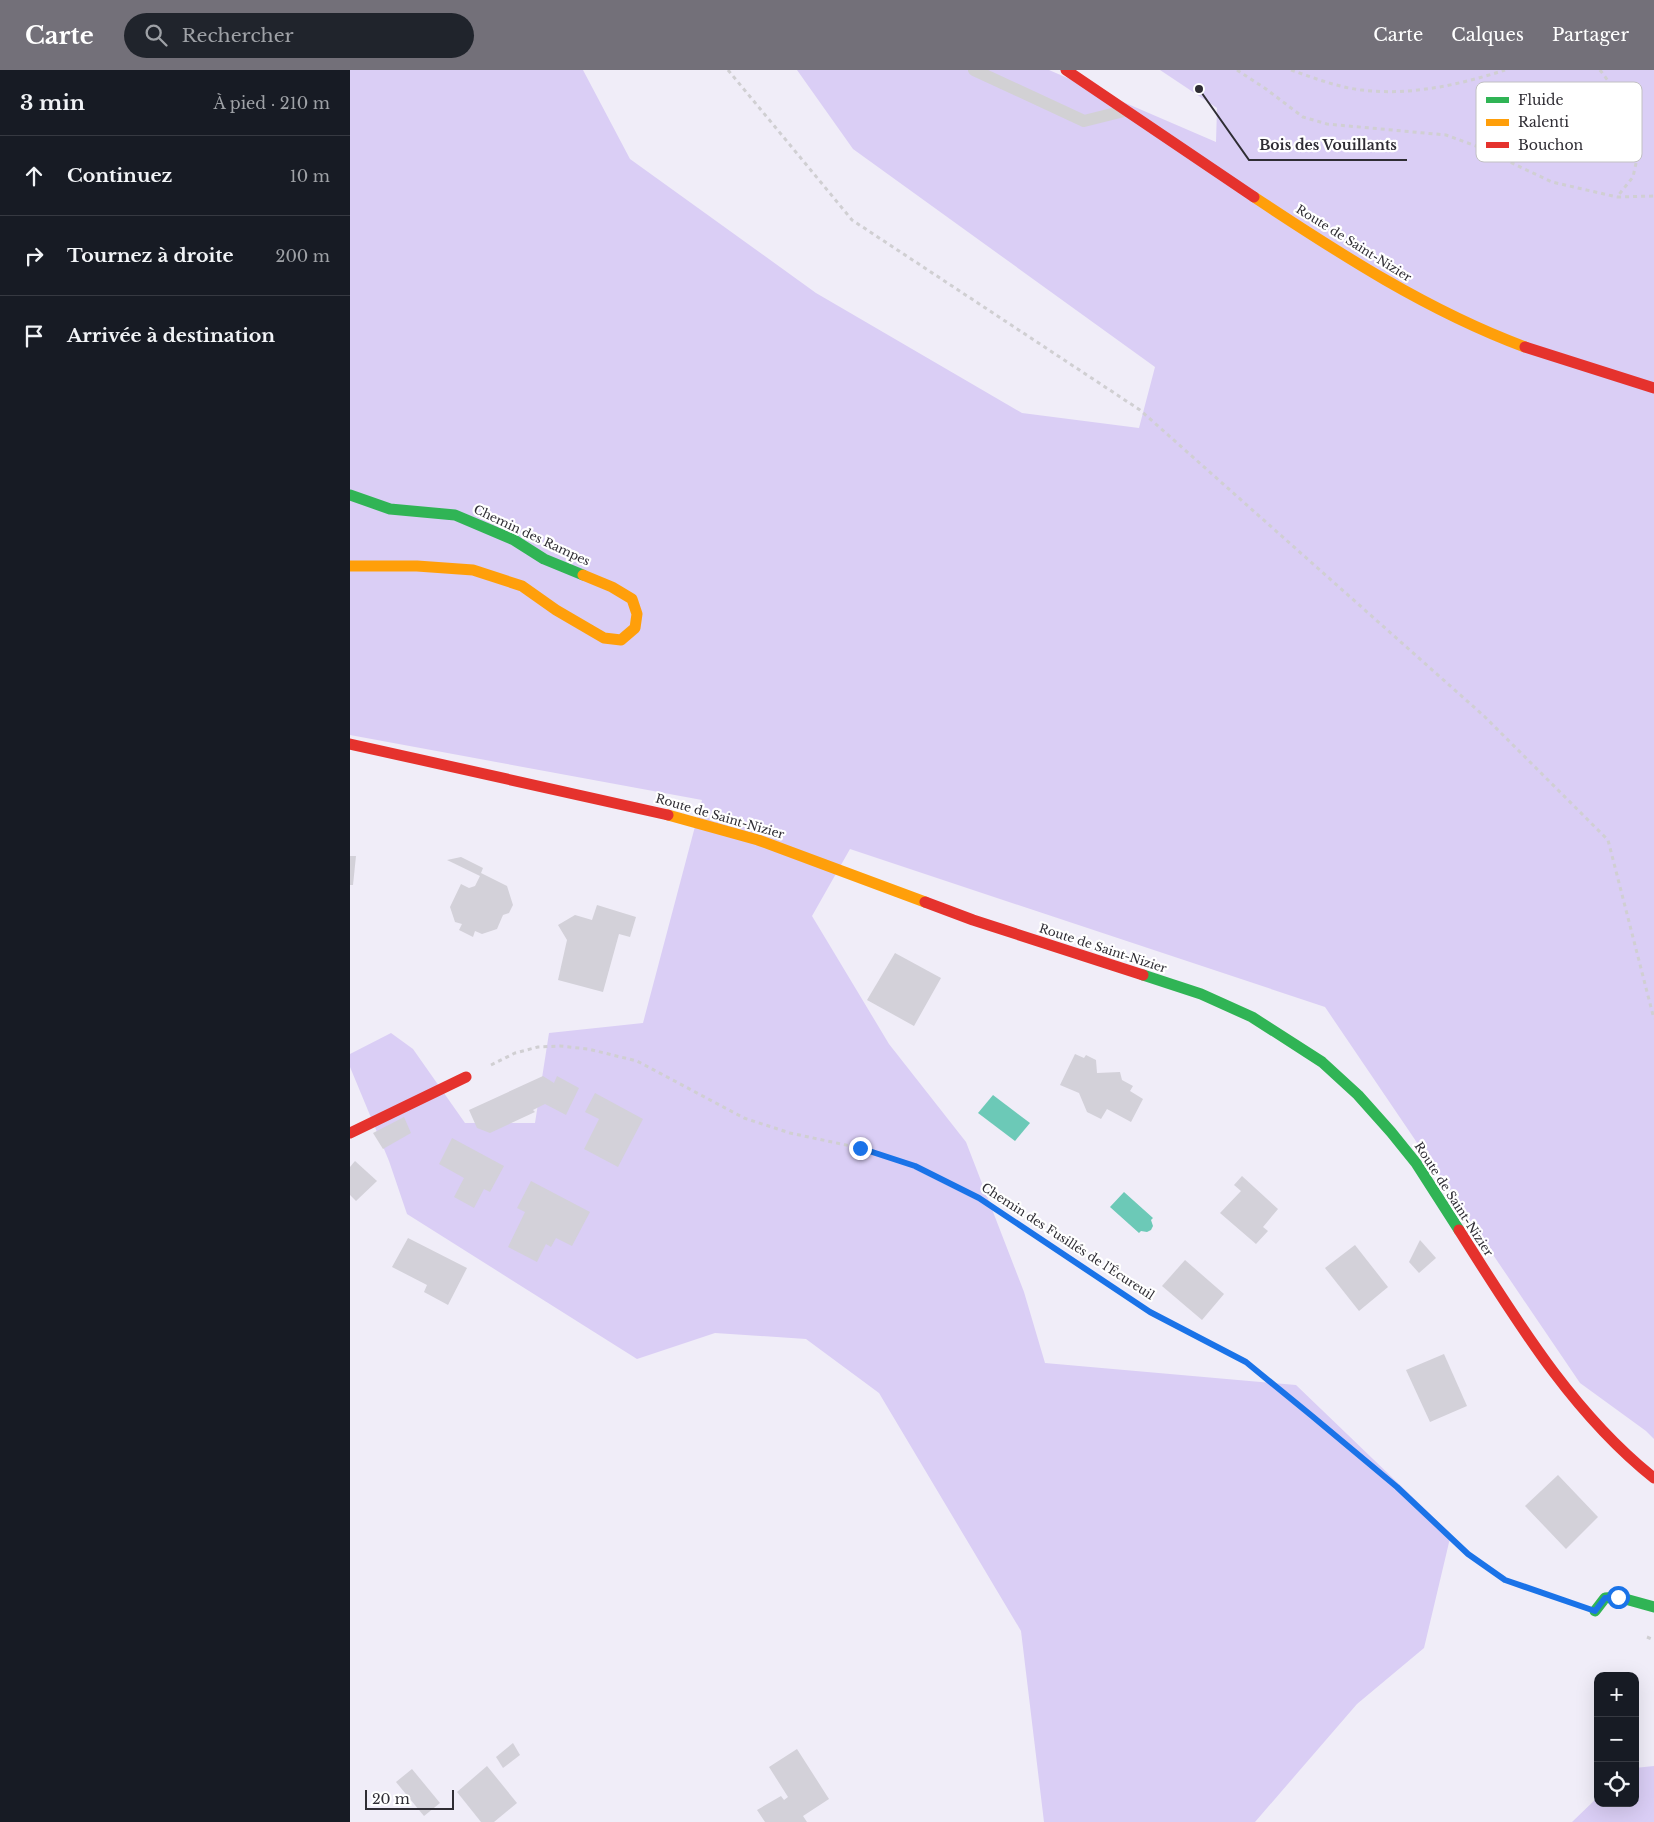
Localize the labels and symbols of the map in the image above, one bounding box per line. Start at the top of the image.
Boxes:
legend [1476,82,1642,162]
text: Fluide [1518,91,1564,109]
text: Ralenti [1518,113,1569,131]
callout: Bois des Vouillants [1249,131,1407,160]
text: Bois des Vouillants [1259,136,1397,154]
text: Bouchon [1518,136,1584,154]
street label: Route de Saint-Nizier [1293,201,1415,285]
street label: Chemin des Rampes [471,501,593,569]
street label: Route de Saint-Nizier [654,790,786,842]
street label: Route de Saint-Nizier [1037,920,1169,976]
route end [849,1137,872,1160]
street label: Route de Saint-Nizier [1411,1139,1497,1259]
street label: Chemin des Fusillés de l'Écureuil [979,1179,1158,1303]
route start [1607,1586,1630,1609]
scale bar [365,1787,454,1810]

